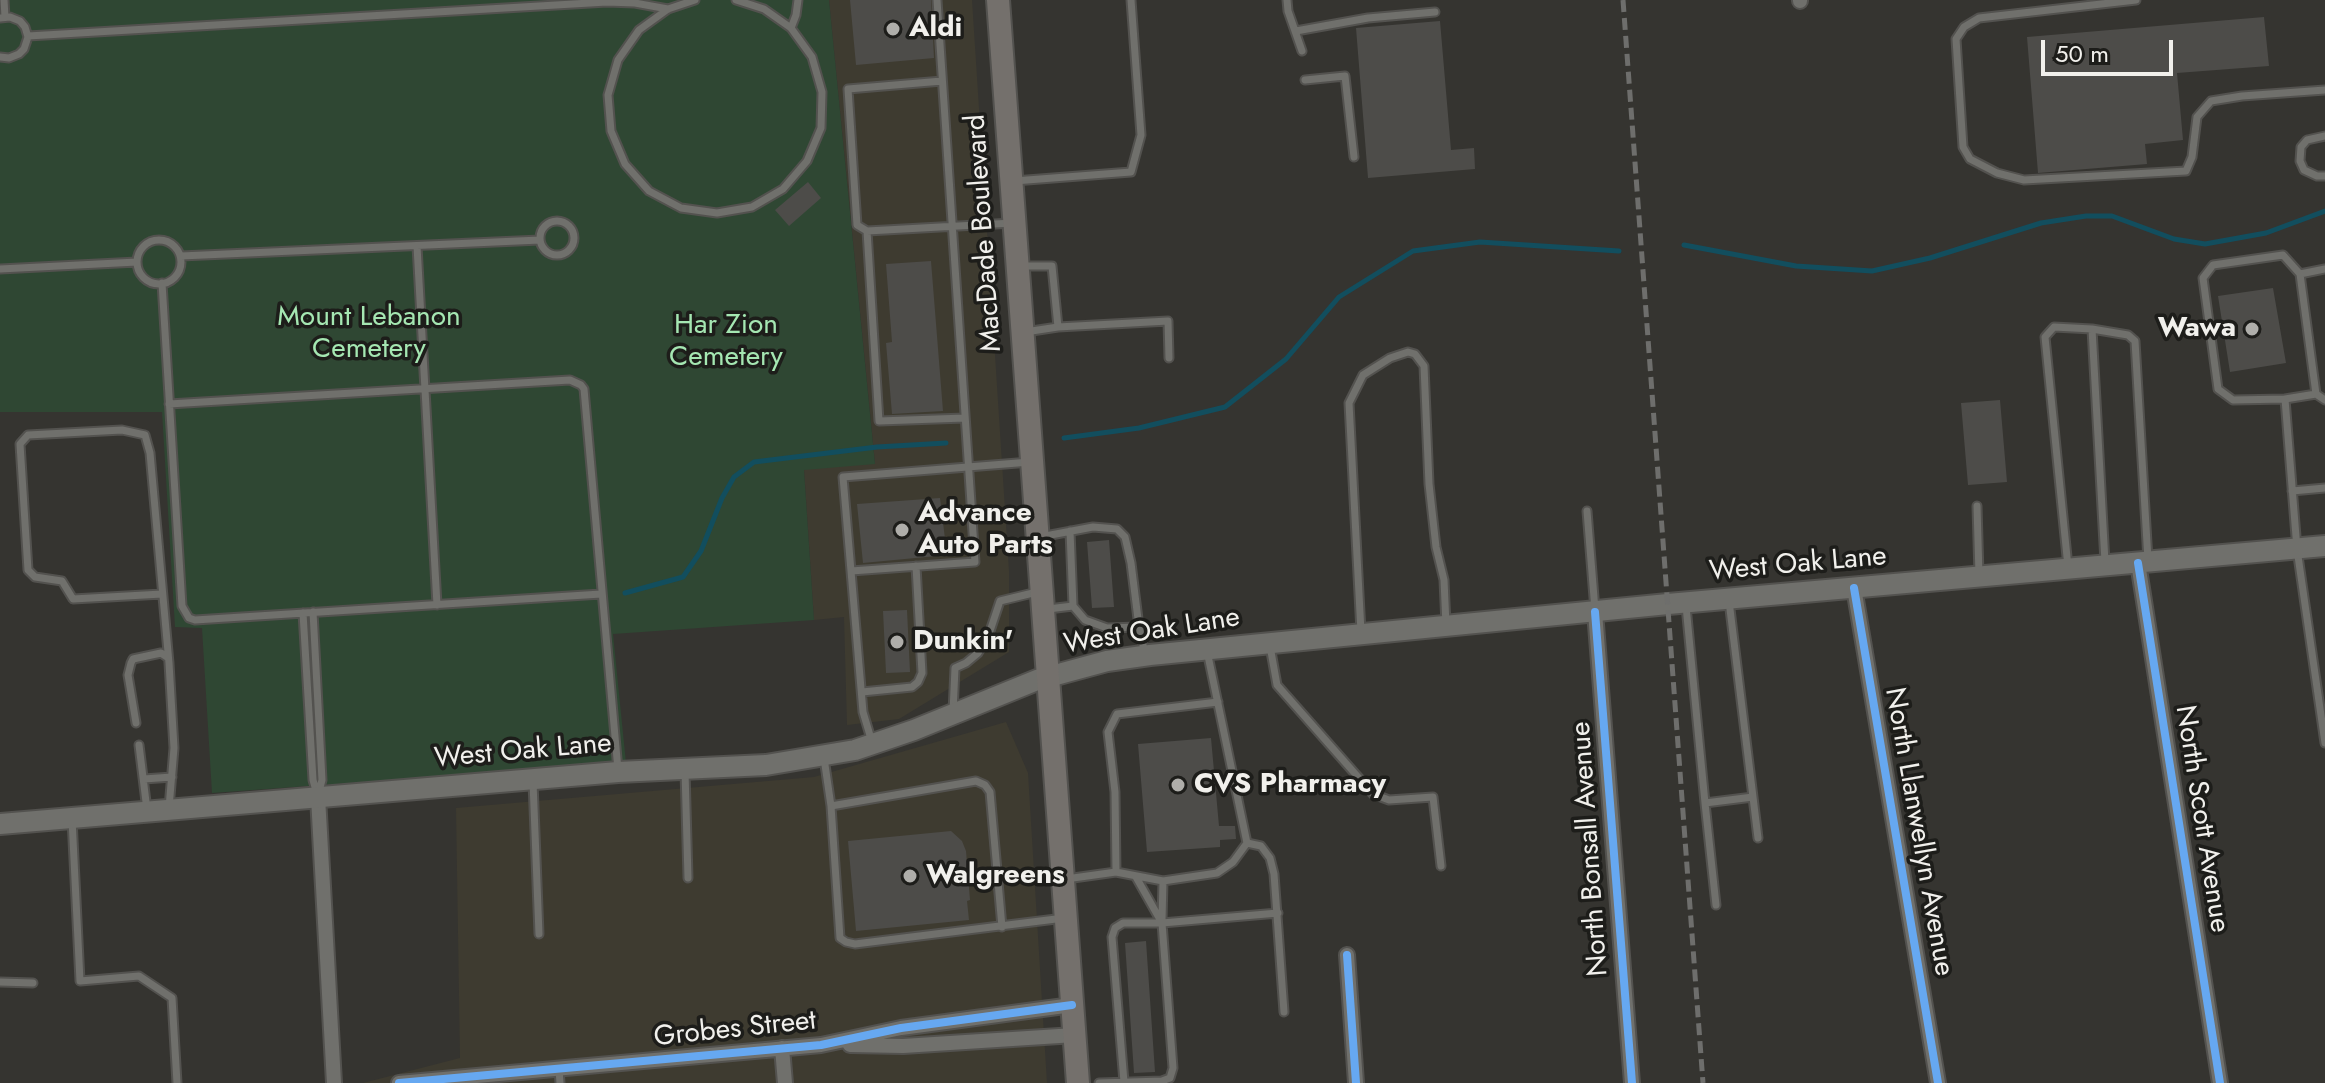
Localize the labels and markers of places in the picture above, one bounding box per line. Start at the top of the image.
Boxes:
place label: Aldi [909,12,962,46]
marker: Aldi [884,20,902,38]
place label: Wawa [2158,312,2236,346]
marker: Wawa [2243,320,2261,338]
place label: Advance Auto Parts [918,497,1053,563]
marker: Advance Auto Parts [893,521,911,539]
place label: Dunkin' [913,625,1013,659]
marker: Dunkin' [888,633,906,651]
place label: CVS Pharmacy [1194,768,1386,802]
marker: CVS Pharmacy [1169,776,1187,794]
place label: Walgreens [926,859,1065,893]
marker: Walgreens [901,867,919,885]

